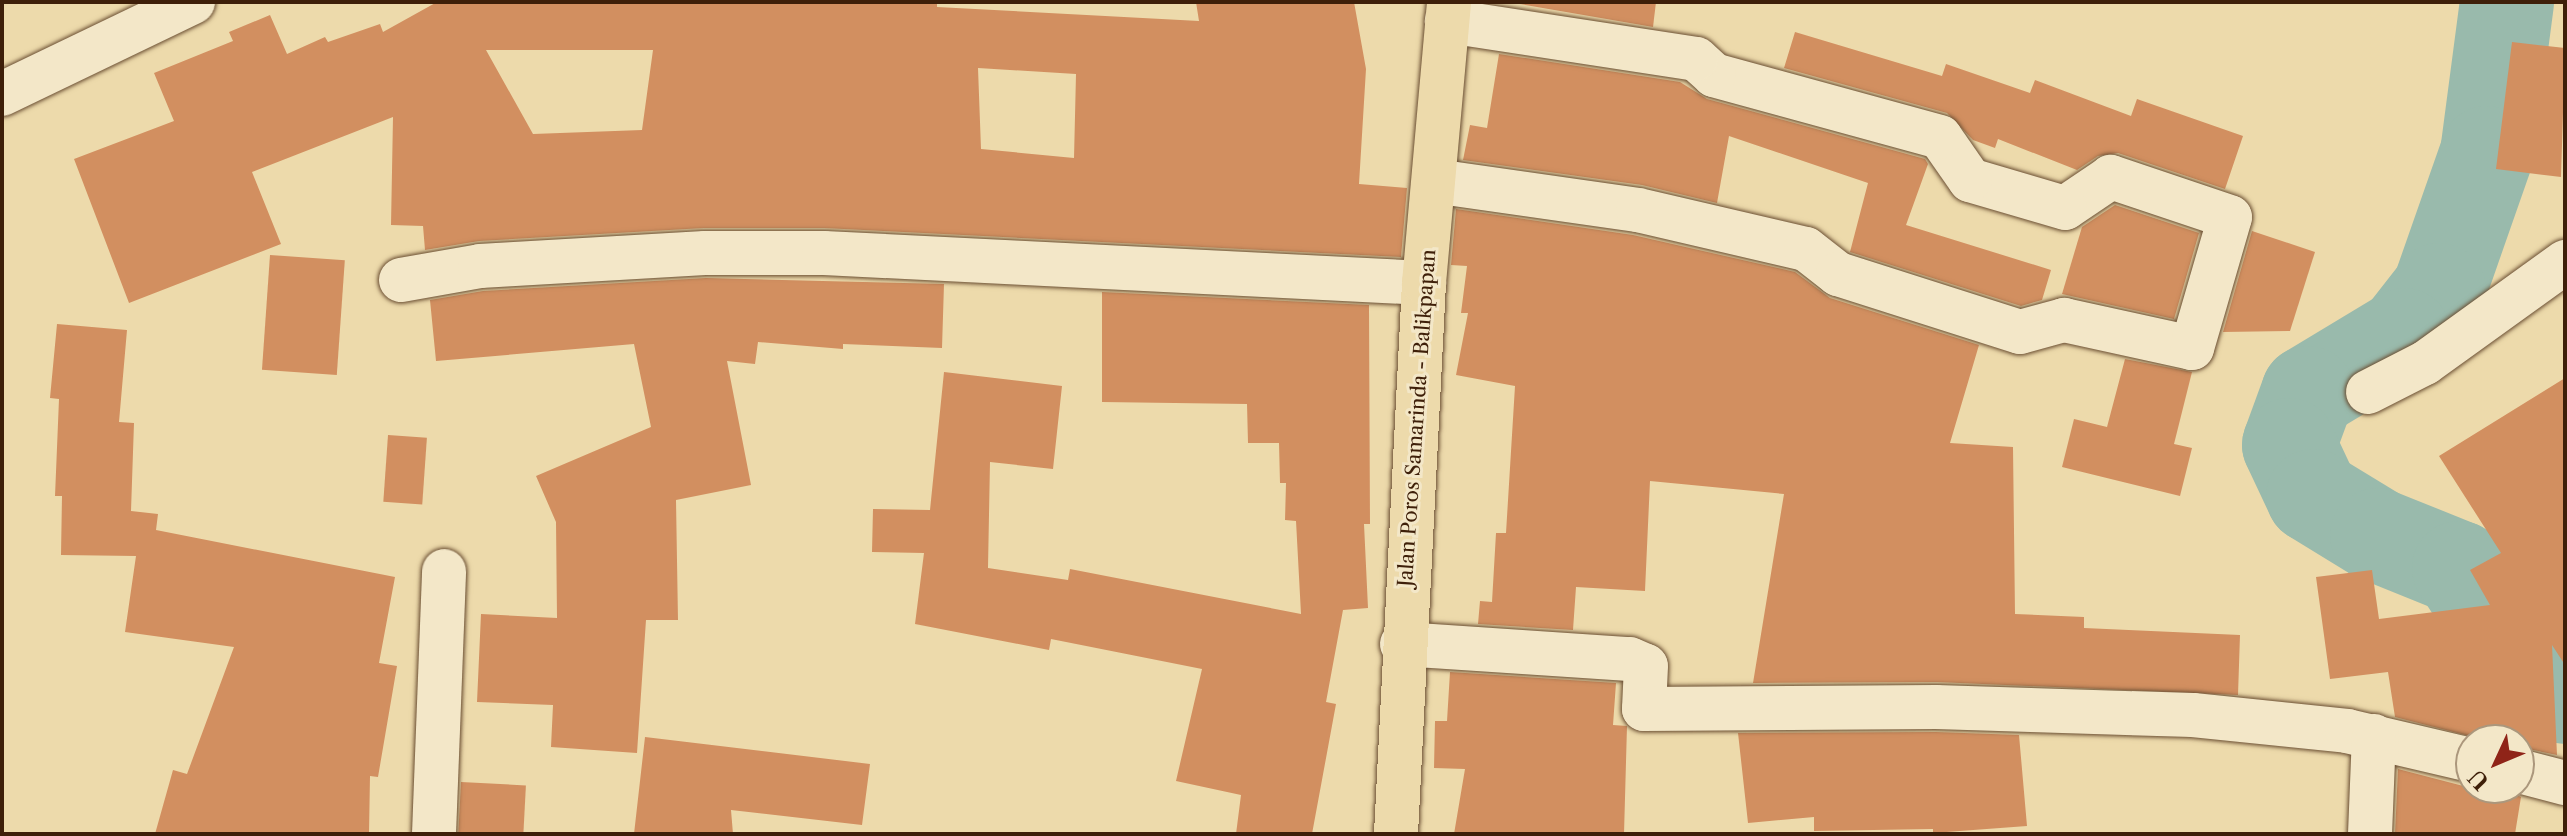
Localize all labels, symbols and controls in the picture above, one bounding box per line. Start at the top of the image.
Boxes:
street label: Jalan Poros Samarinda - Balikpapan [1393,248,1441,588]
north arrow [2455,724,2535,804]
text: U [2463,764,2495,795]

